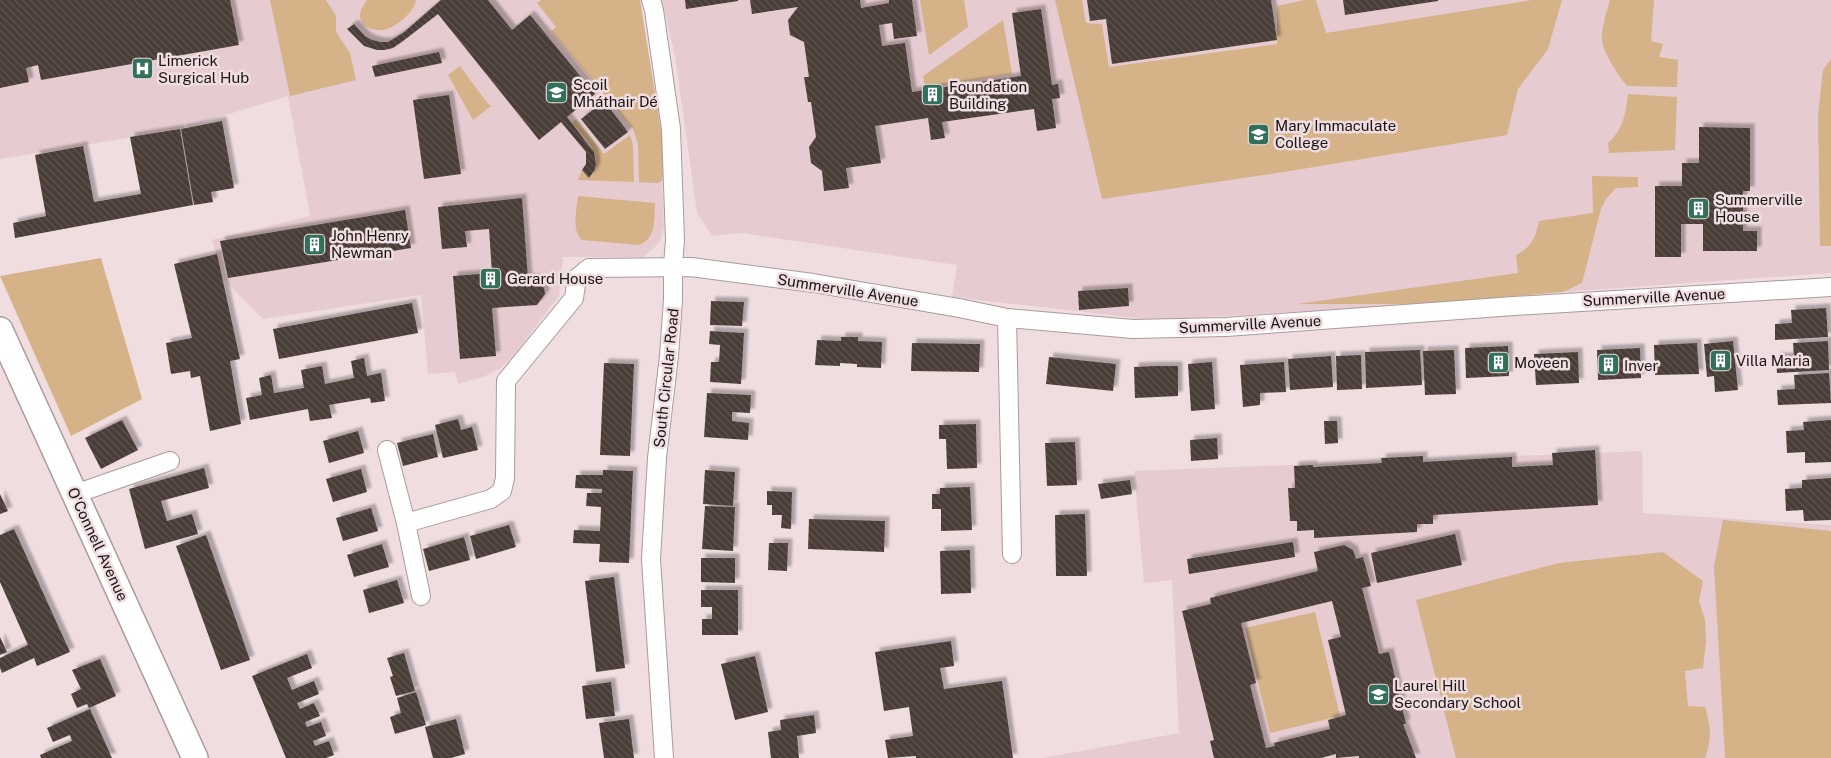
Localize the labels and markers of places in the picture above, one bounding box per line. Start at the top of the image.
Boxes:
place label: Limerick Surgical Hub [158,52,249,86]
hospital icon: Limerick Surgical Hub [130,57,154,81]
place label: Scoil Mháthair Dé [573,76,658,110]
place label: Foundation Building [949,78,1027,112]
school or university icon: Scoil Mháthair Dé [545,81,569,105]
building icon: Foundation Building [921,83,945,107]
place label: Mary Immaculate College [1275,117,1396,151]
school or university icon: Mary Immaculate College [1247,122,1271,146]
place label: Summerville House [1715,191,1803,225]
building icon: Summerville House [1687,196,1711,220]
place label: John Henry Newman [331,227,409,261]
building icon: John Henry Newman [303,232,327,256]
building icon: Gerard House [479,266,503,290]
place label: Gerard House [507,270,603,287]
building icon: Villa Maria [1708,348,1732,372]
building icon: Moveen [1486,350,1510,374]
place label: Villa Maria [1736,352,1810,369]
building icon: Inver [1596,353,1620,377]
place label: Moveen [1514,354,1569,371]
place label: Inver [1624,357,1659,374]
place label: Laurel Hill Secondary School [1394,677,1521,711]
school or university icon: Laurel Hill Secondary School [1366,682,1390,706]

